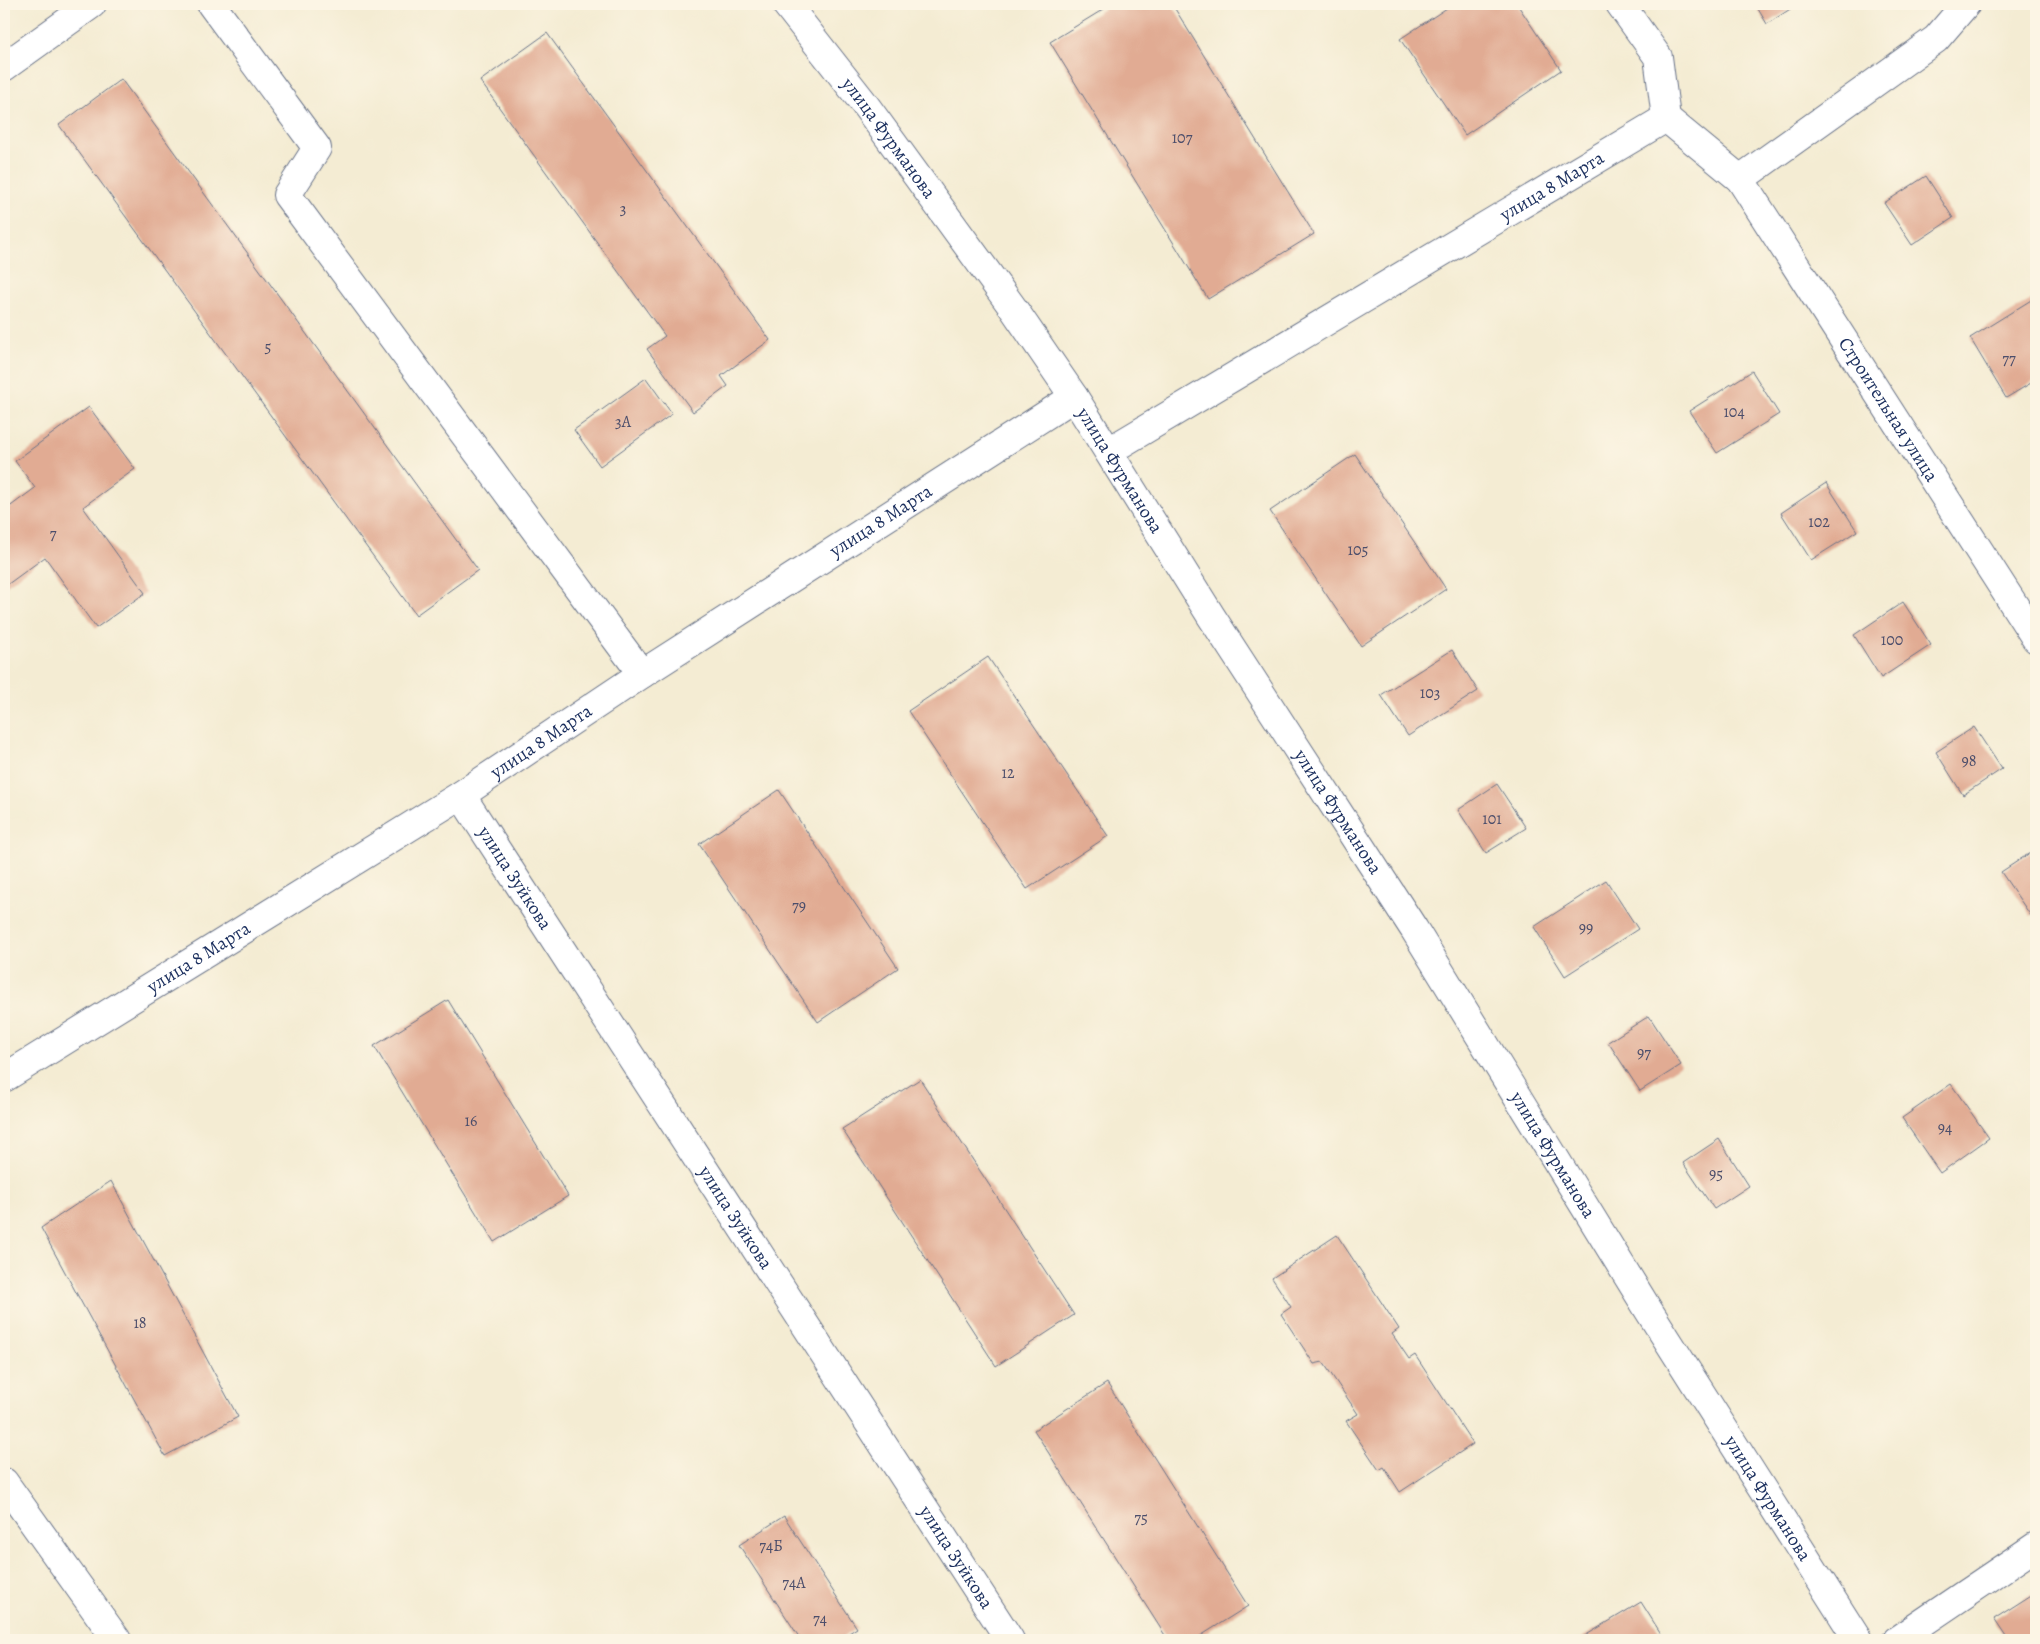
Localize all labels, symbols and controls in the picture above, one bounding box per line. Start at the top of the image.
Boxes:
street label: улица Фурманова [835,71,942,204]
house number: 107 [1172,127,1193,149]
street label: улица 8 Марта [1494,145,1609,228]
house number: 3 [620,198,626,220]
street label: Строительная улица [1832,332,1945,487]
house number: 5 [265,336,272,358]
house number: 77 [2002,348,2016,370]
house number: 104 [1723,401,1745,423]
street label: улица Фурманова [1070,402,1169,539]
house number: 3А [615,411,632,433]
street label: улица 8 Марта [824,478,937,564]
house number: 102 [1808,511,1830,533]
house number: 7 [50,523,57,545]
house number: 105 [1348,539,1369,561]
house number: 100 [1881,629,1903,651]
house number: 103 [1420,682,1440,704]
street label: улица 8 Марта [484,698,597,785]
street label: улица Фурманова [1287,743,1388,880]
house number: 98 [1961,750,1977,772]
house number: 12 [1001,762,1015,784]
house number: 101 [1482,808,1502,830]
street label: улица Зуйкова [471,820,558,935]
house number: 79 [792,895,806,917]
street label: улица 8 Марта [141,915,256,1000]
house number: 99 [1579,917,1593,939]
house number: 97 [1637,1042,1651,1064]
street label: улица Фурманова [1504,1086,1602,1223]
house number: 16 [465,1110,477,1132]
house number: 94 [1938,1117,1952,1139]
street label: улица Зуйкова [692,1160,779,1275]
house number: 95 [1709,1163,1723,1185]
house number: 18 [133,1312,147,1334]
street label: улица Фурманова [1718,1429,1818,1566]
street label: улица Зуйкова [912,1500,1000,1614]
house number: 75 [1134,1507,1148,1529]
house number: 74Б [759,1535,783,1557]
house number: 74А [782,1572,806,1594]
house number: 74 [813,1608,827,1630]

